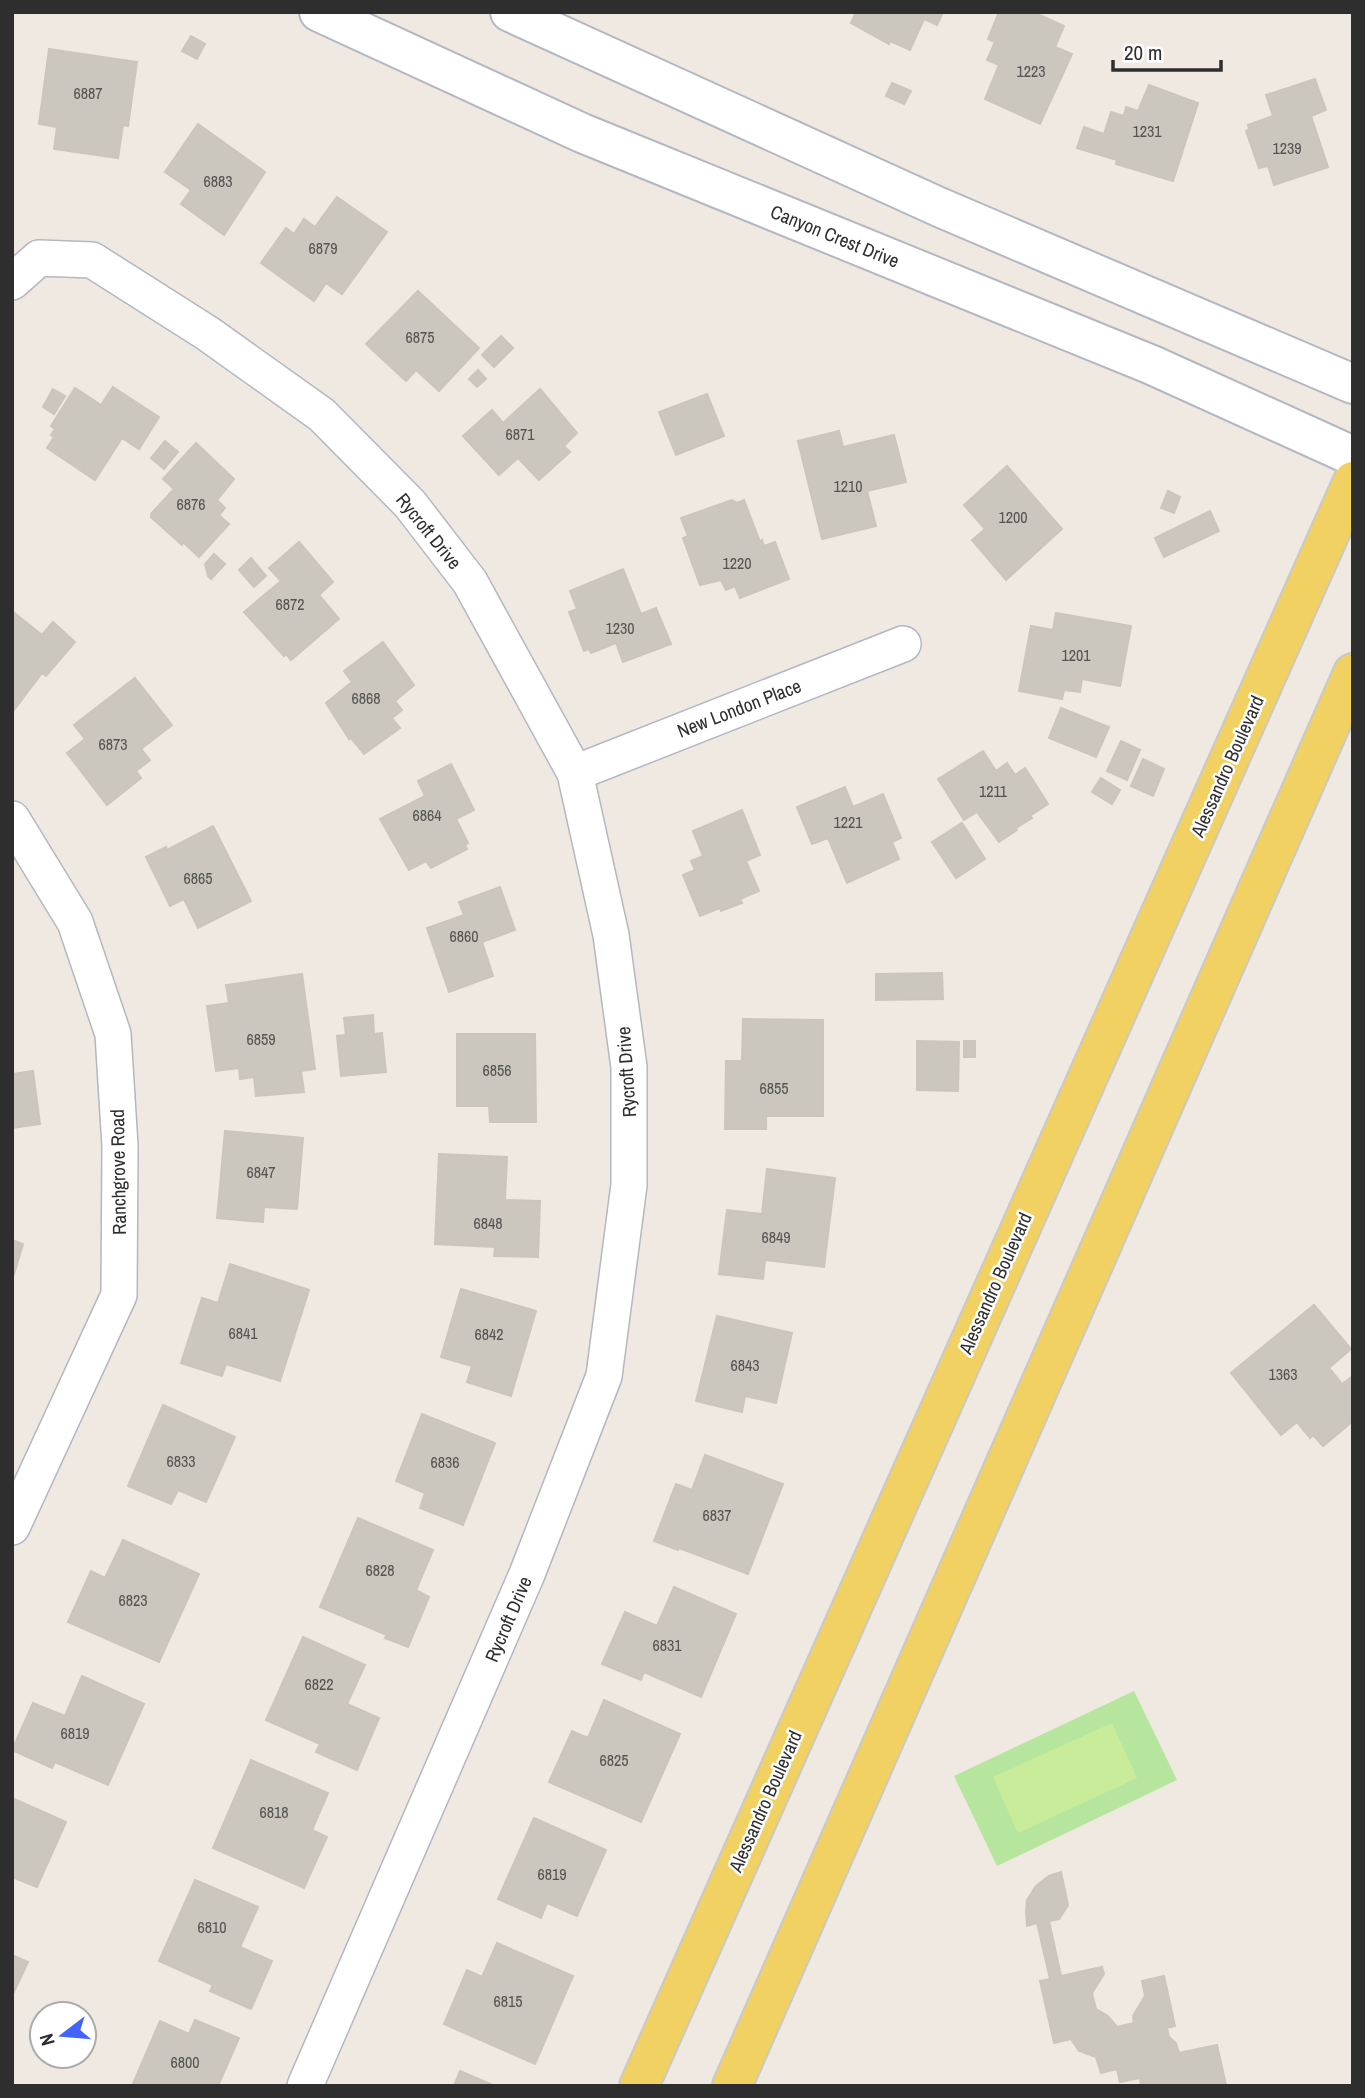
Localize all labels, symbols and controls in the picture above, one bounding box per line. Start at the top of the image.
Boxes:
scale bar [1113,28,1222,72]
text: 20 m [1124,38,1162,67]
house number: 1223 [1016,60,1046,82]
house number: 6887 [73,82,103,104]
house number: 1231 [1132,120,1162,142]
house number: 1239 [1272,137,1302,159]
house number: 6883 [203,170,233,192]
street label: Canyon Crest Drive [767,198,903,274]
house number: 6879 [308,237,338,259]
house number: 6875 [405,326,435,348]
house number: 6871 [505,423,535,445]
house number: 1210 [833,475,863,497]
street label: Rycroft Drive [390,487,468,575]
house number: 6876 [176,493,206,515]
house number: 1200 [998,506,1028,528]
house number: 1220 [722,552,752,574]
house number: 6872 [275,593,305,615]
house number: 1230 [605,617,635,639]
house number: 1201 [1061,644,1091,666]
street label: New London Place [673,672,805,744]
house number: 6868 [351,687,381,709]
street label: Alessandro Boulevard [1184,691,1270,842]
house number: 6873 [98,733,128,755]
house number: 1211 [979,780,1008,802]
house number: 6864 [412,804,442,826]
house number: 1221 [833,811,863,833]
house number: 6865 [183,867,213,889]
house number: 6860 [449,925,479,947]
street label: Rycroft Drive [610,1026,642,1118]
house number: 6859 [246,1028,276,1050]
house number: 6856 [482,1059,512,1081]
house number: 6855 [759,1077,789,1099]
street label: Ranchgrove Road [104,1109,132,1235]
house number: 6847 [246,1161,276,1183]
street label: Alessandro Boulevard [952,1208,1038,1359]
house number: 6848 [473,1212,503,1234]
house number: 6849 [761,1226,791,1248]
house number: 6841 [228,1322,258,1344]
house number: 6842 [474,1323,504,1345]
house number: 6843 [730,1354,760,1376]
house number: 1363 [1268,1363,1298,1385]
house number: 6833 [166,1450,196,1472]
house number: 6836 [430,1451,460,1473]
house number: 6837 [702,1504,732,1526]
house number: 6828 [365,1559,395,1581]
street label: Rycroft Drive [478,1572,538,1666]
house number: 6823 [118,1589,148,1611]
house number: 6831 [652,1634,682,1656]
house number: 6822 [304,1673,334,1695]
house number: 6819 [60,1722,90,1744]
street label: Alessandro Boulevard [722,1726,808,1877]
house number: 6825 [599,1749,629,1771]
house number: 6818 [259,1801,289,1823]
house number: 6819 [537,1863,567,1885]
house number: 6810 [197,1916,227,1938]
house number: 6815 [493,1990,523,2012]
north arrow [28,2000,98,2070]
text: N [33,2031,61,2049]
house number: 6800 [170,2051,200,2073]

